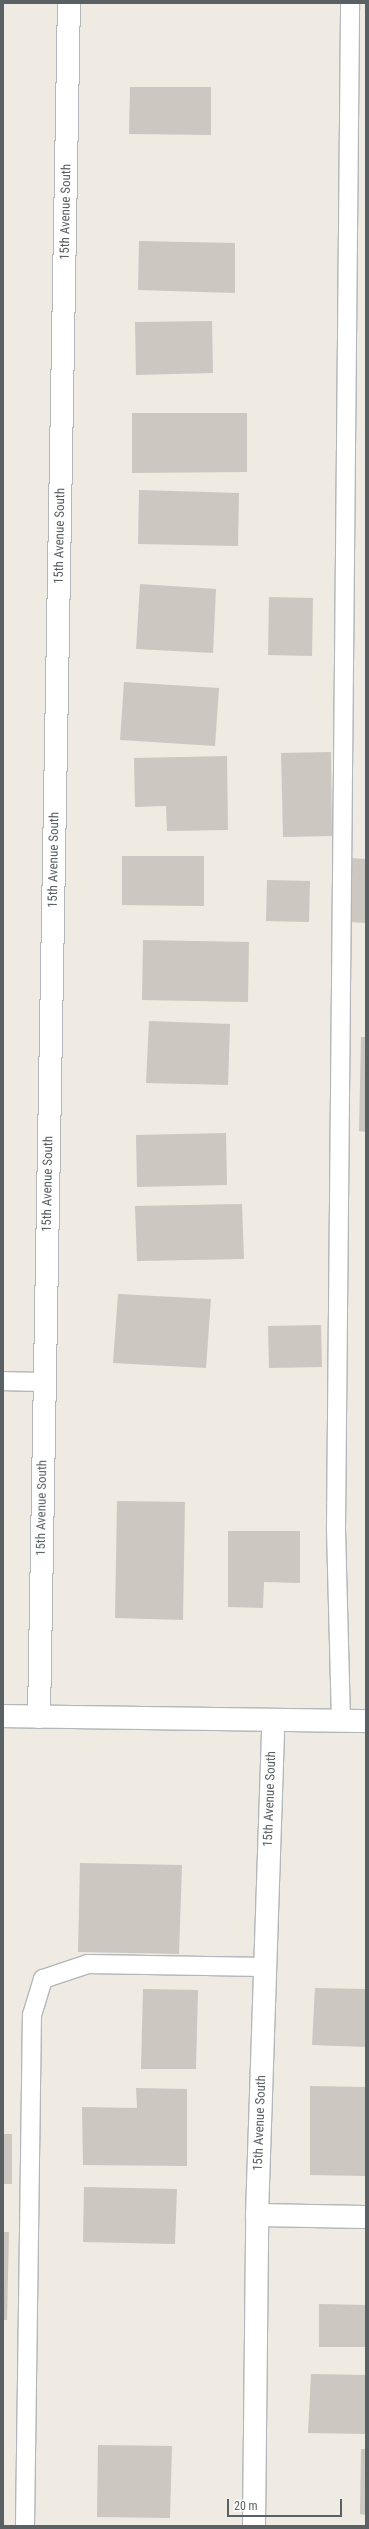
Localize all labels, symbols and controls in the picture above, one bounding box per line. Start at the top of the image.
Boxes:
street label: 15th Avenue South [57,164,75,260]
street label: 15th Avenue South [51,488,69,584]
street label: 15th Avenue South [45,812,63,908]
street label: 15th Avenue South [39,1136,57,1232]
street label: 15th Avenue South [33,1460,51,1556]
street label: 15th Avenue South [261,1751,279,1847]
street label: 15th Avenue South [251,2075,269,2171]
scale bar [229,2491,344,2517]
text: 20 m [234,2499,258,2513]

